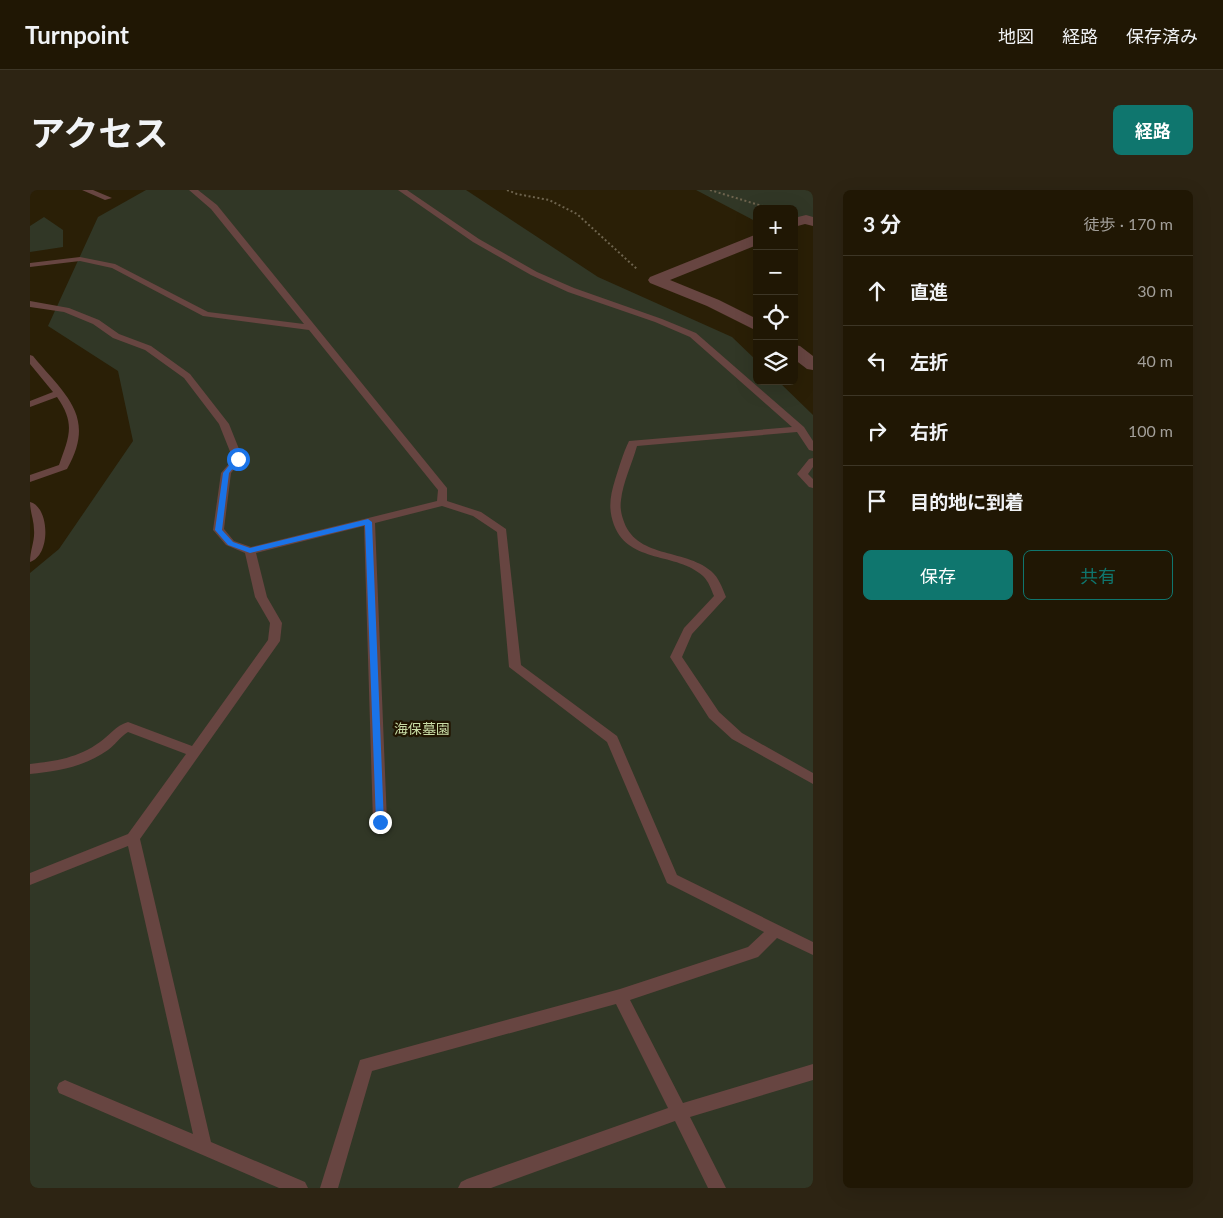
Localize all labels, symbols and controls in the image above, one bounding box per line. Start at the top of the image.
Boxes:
text: Turnpoint [25,20,129,49]
text: 地図 [998,25,1034,47]
text: 経路 [1062,25,1098,47]
text: 保存済み [1126,25,1198,47]
button: 経路 [1113,105,1193,155]
text: アクセス [30,111,168,153]
map controls [753,205,798,385]
button: + [753,205,798,250]
text: 3 分 [863,211,901,236]
text: 徒歩 · 170 m [1084,214,1173,233]
button: − [753,250,798,295]
icon: ahead [863,277,891,305]
text: 直進 [910,280,948,303]
text: 30 m [1137,281,1173,300]
button: locate [753,295,798,340]
button: layers [753,340,798,385]
icon: left [863,347,891,375]
text: 左折 [910,350,948,373]
text: 40 m [1137,351,1173,370]
icon: right [863,417,891,445]
text: 右折 [910,420,948,443]
text: 100 m [1128,421,1173,440]
route start [227,448,250,471]
icon: arrive [863,487,891,515]
text: 目的地に到着 [910,490,1024,513]
button: 保存 [863,550,1013,600]
button: 共有 [1023,550,1173,600]
park label: 海保墓園 [394,720,450,737]
route end [369,811,392,834]

